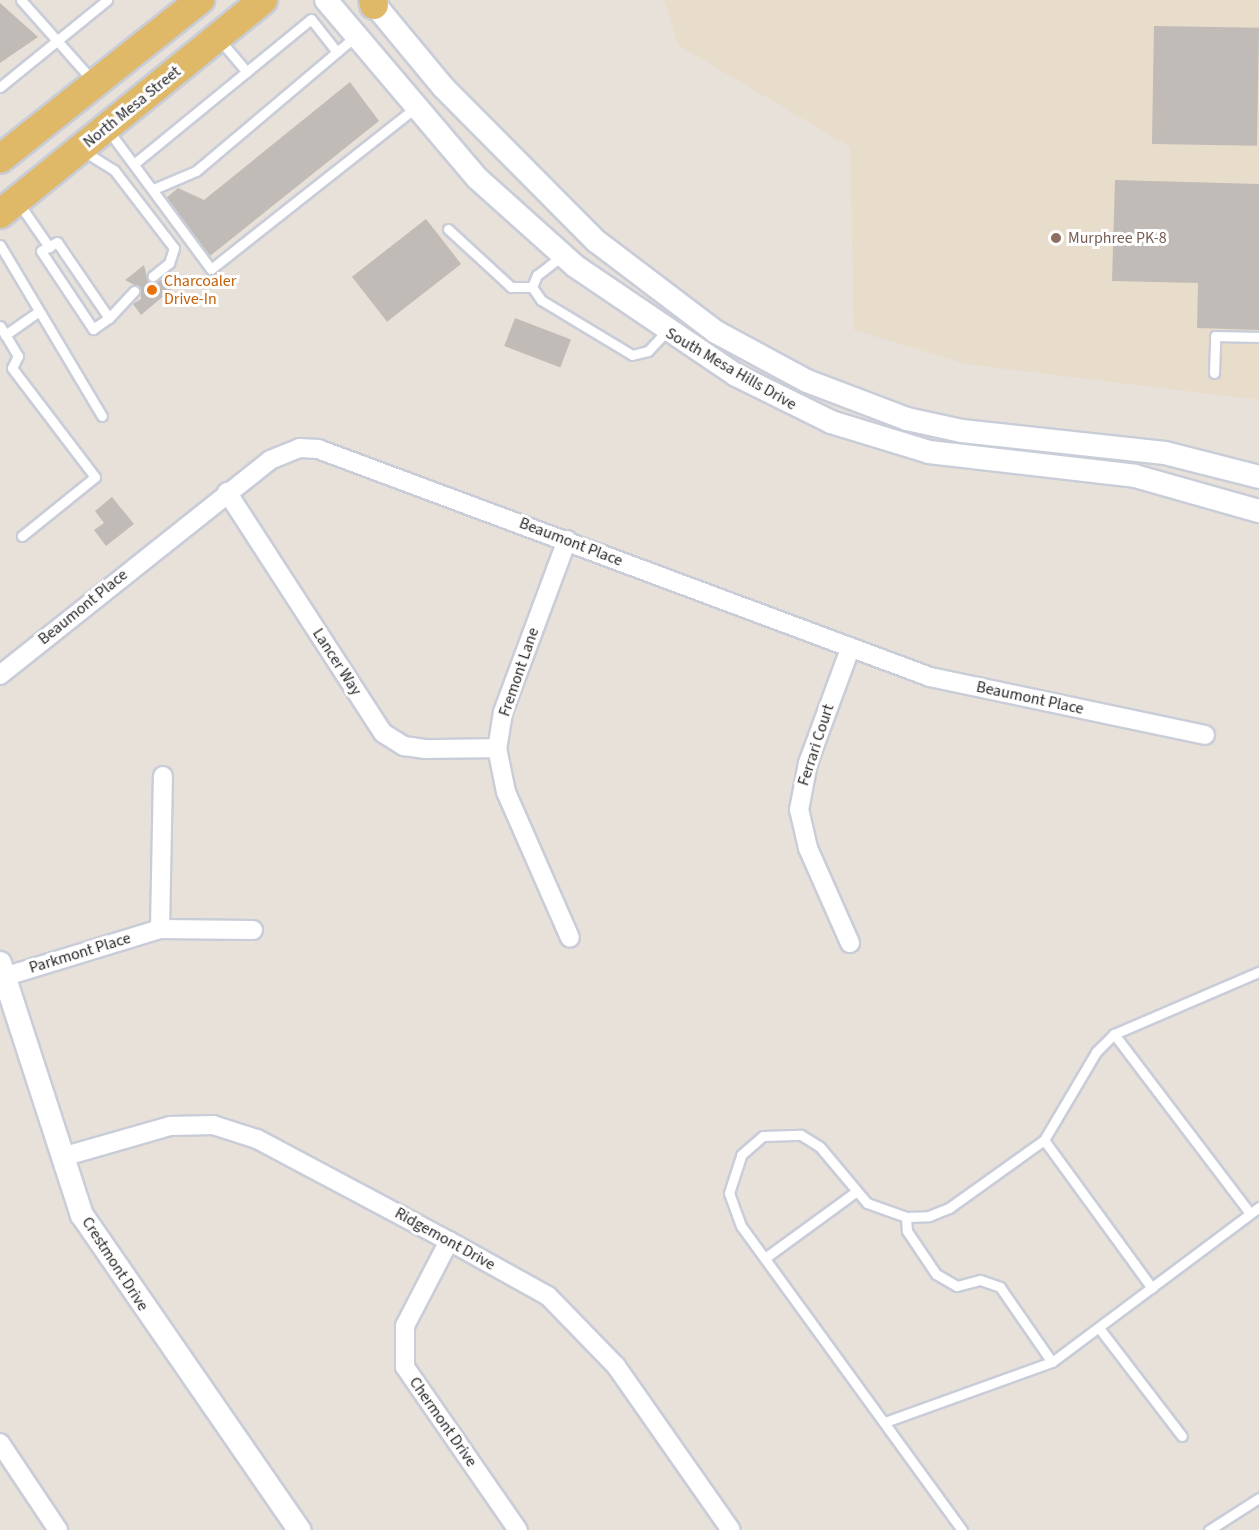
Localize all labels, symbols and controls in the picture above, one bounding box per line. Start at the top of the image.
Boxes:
street label: North Mesa Street [80,62,184,152]
place label: Murphree PK-8 [1068,228,1167,248]
marker: Murphree PK-8 [1049,231,1063,245]
place label: Charcoaler Drive-In [164,271,236,309]
marker: Charcoaler Drive-In [145,283,159,297]
street label: South Mesa Hills Drive [662,324,800,414]
street label: Beaumont Place [517,513,625,571]
street label: Beaumont Place [34,565,132,649]
street label: Lancer Way [308,625,366,699]
street label: Fremont Lane [495,625,543,719]
street label: Beaumont Place [975,677,1085,719]
street label: Ferrari Court [794,702,838,788]
street label: Parkmont Place [27,928,133,978]
street label: Ridgemont Drive [392,1204,498,1274]
street label: Crestmont Drive [77,1213,153,1315]
street label: Chermont Drive [405,1373,481,1471]

